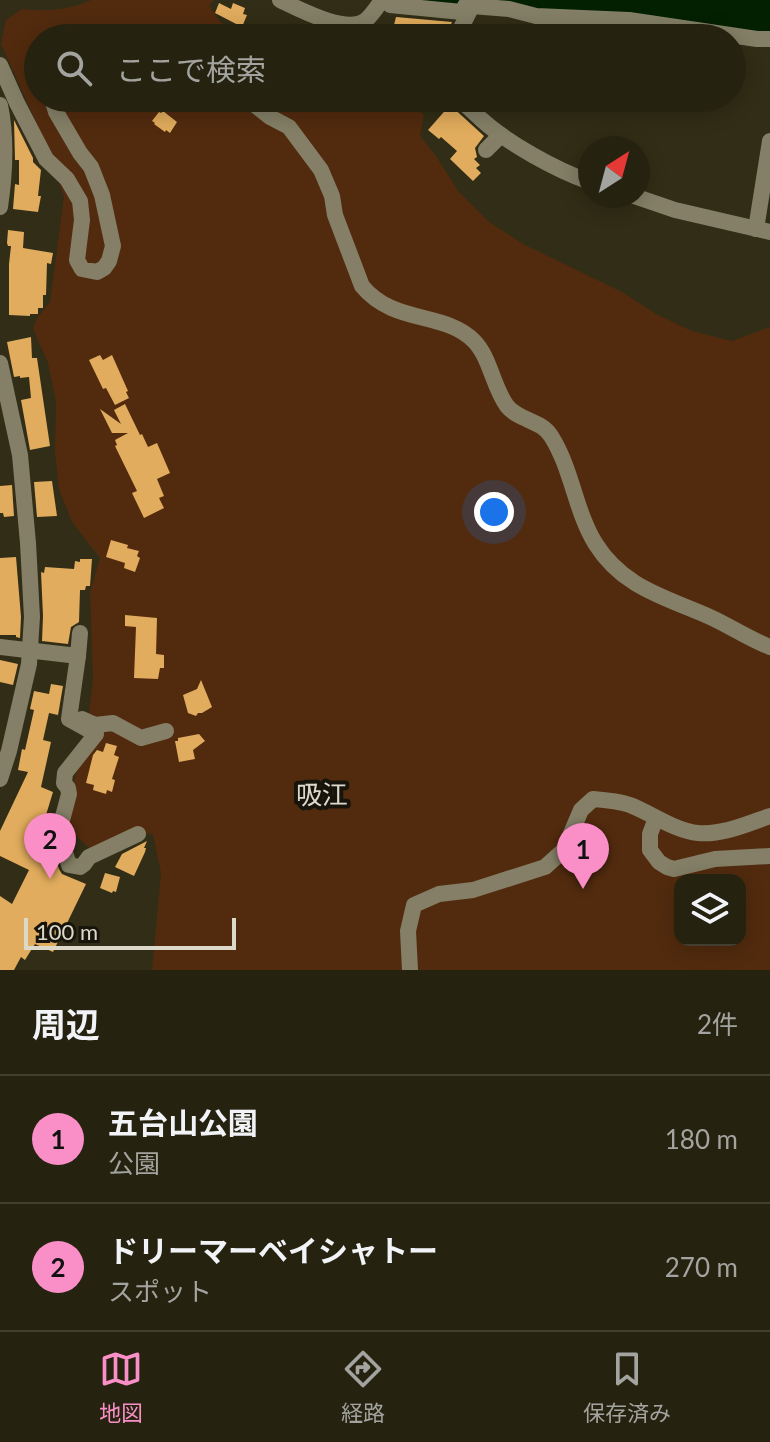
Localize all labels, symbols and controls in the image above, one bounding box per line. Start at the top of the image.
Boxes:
search box [24,24,746,112]
icon: search [52,46,96,90]
text: ここで検索 [116,51,266,87]
north arrow [578,136,650,208]
your location [474,492,514,532]
district label: 吸江 [296,778,348,810]
pin: 2 [24,813,76,879]
pin: 1 [557,823,609,889]
map controls [674,874,746,946]
button: layers [674,874,746,946]
scale bar [24,914,236,950]
text: 100 m [36,918,98,945]
text: 周辺 [32,1003,100,1044]
text: 2件 [697,1008,738,1040]
text: 五台山公園 [108,1104,258,1140]
text: 1 [50,1123,66,1155]
text: 180 m [665,1123,738,1155]
text: 公園 [108,1147,160,1179]
text: ドリーマーベイシャトー [108,1232,438,1268]
text: 2 [50,1251,66,1283]
text: 270 m [665,1251,738,1283]
text: スポット [108,1275,212,1307]
tab: 地図 [99,1347,143,1427]
tab: 経路 [341,1347,385,1427]
tab: 保存済み [583,1347,671,1427]

